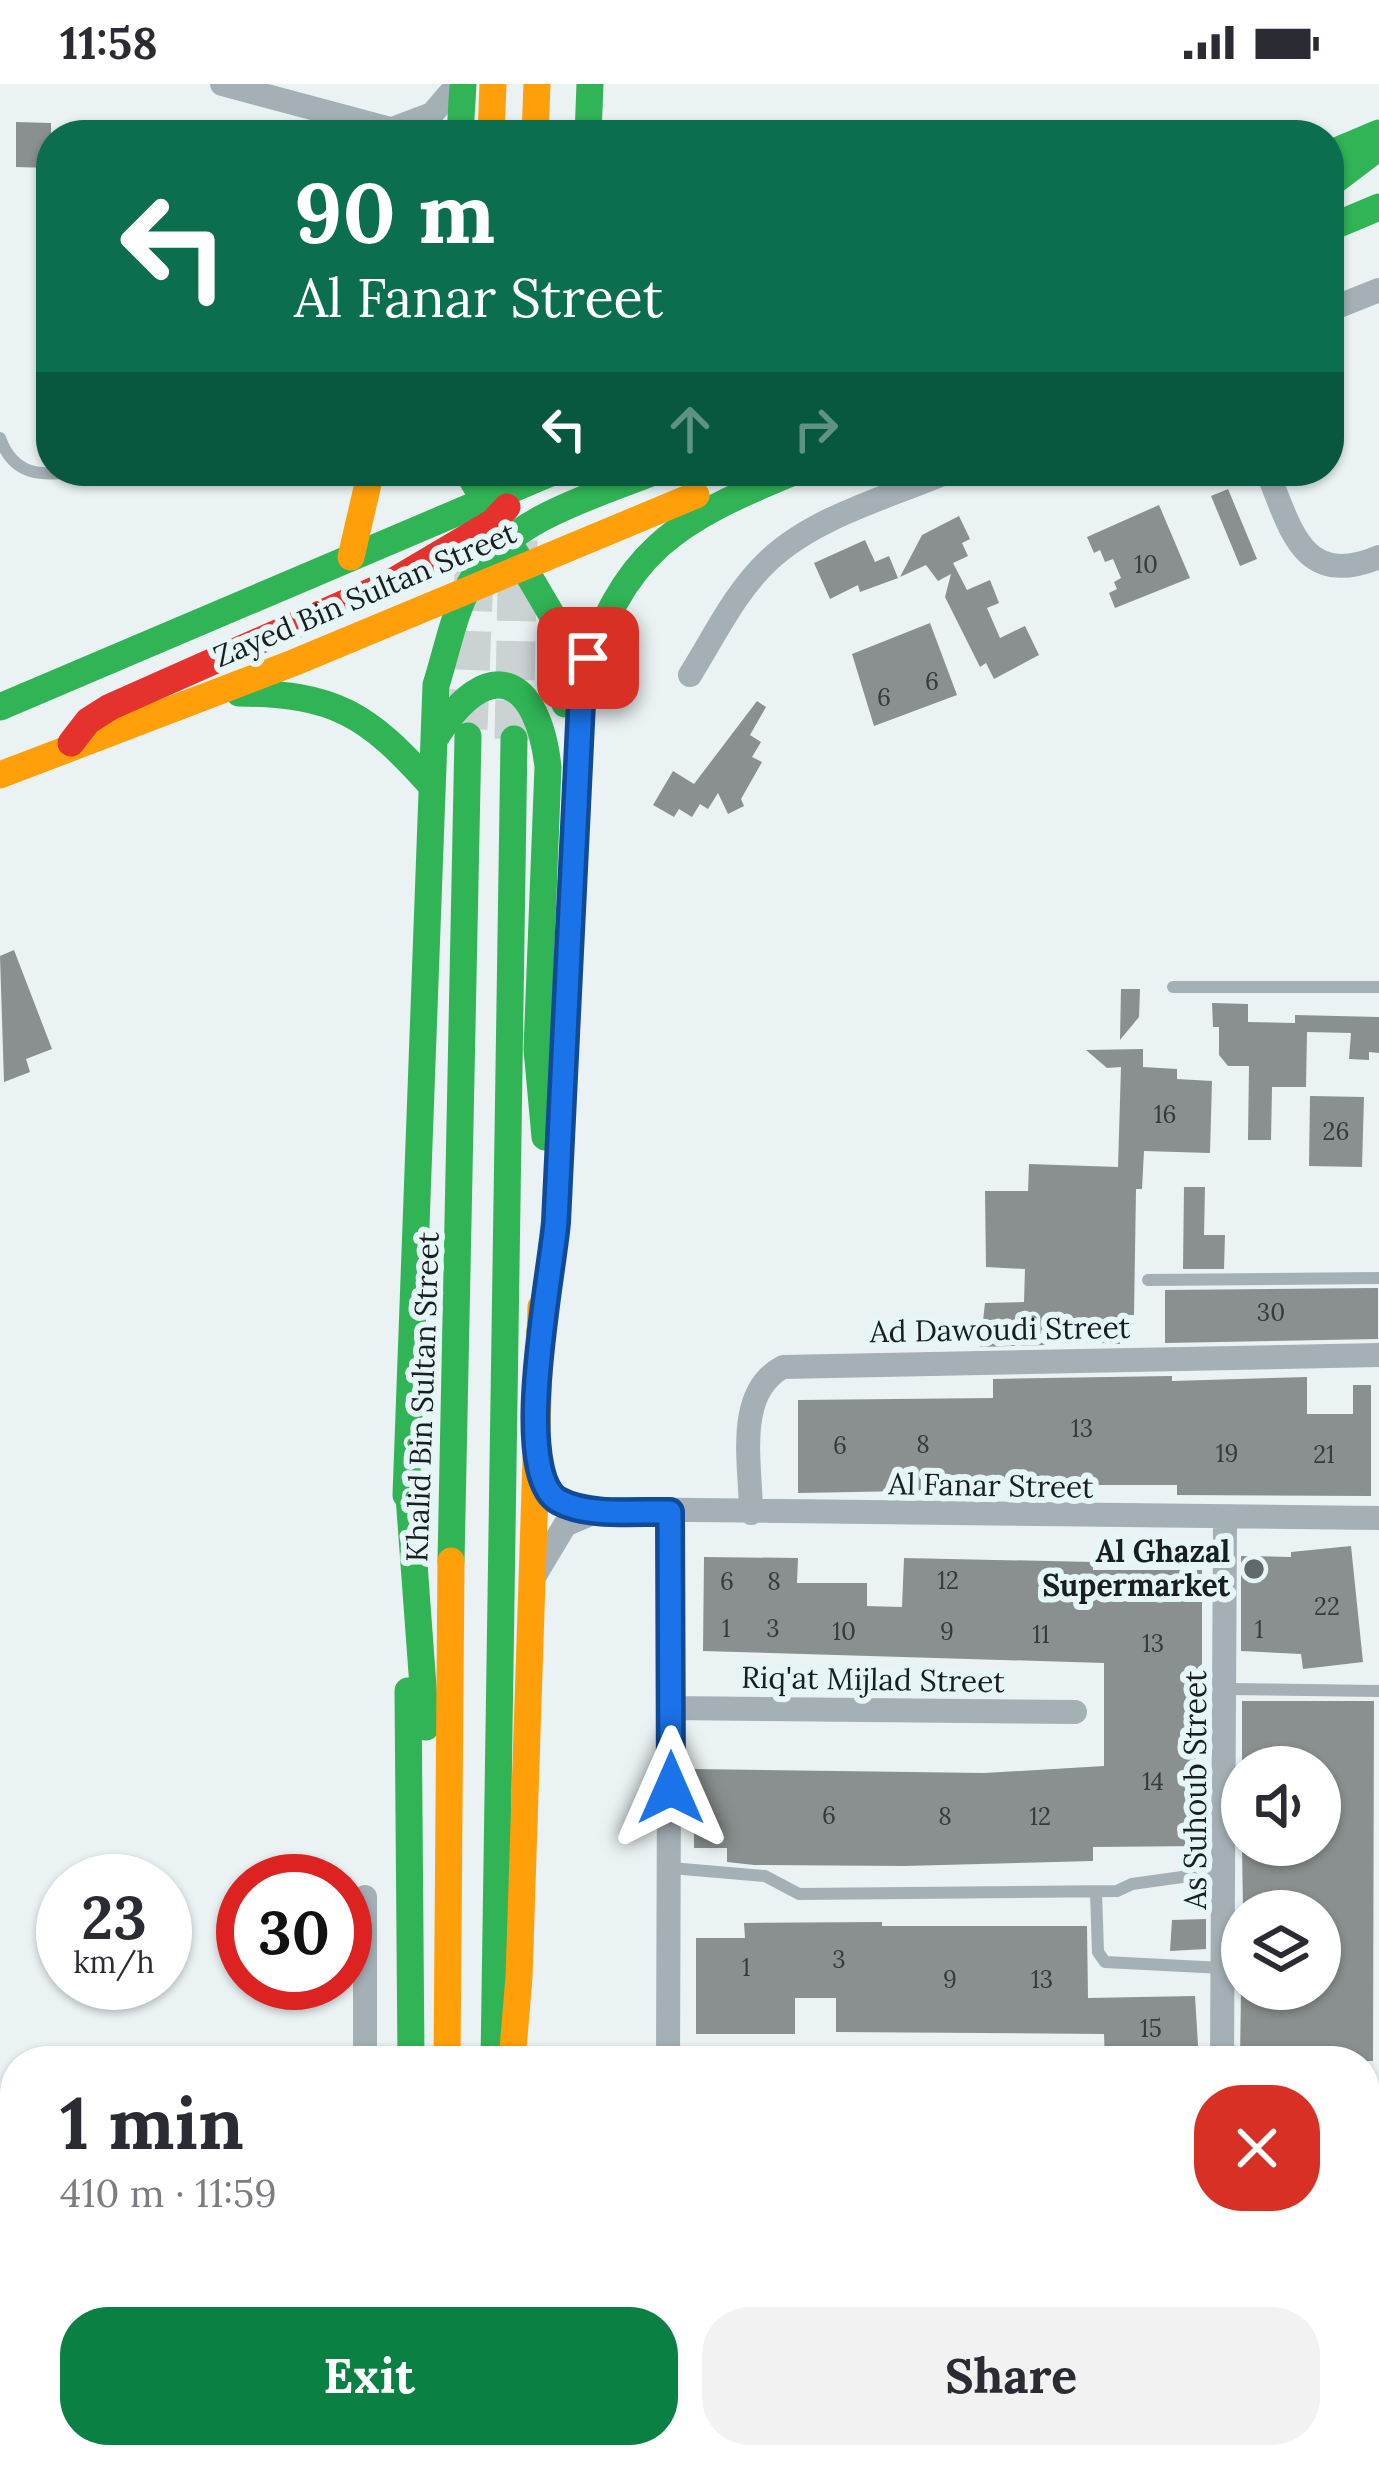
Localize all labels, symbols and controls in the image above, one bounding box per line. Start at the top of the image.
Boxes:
text: 11:58 [60,14,158,71]
text: 90 m [294,158,495,266]
icon: left [96,168,252,324]
text: Al Fanar Street [294,263,663,332]
icon: left [531,396,597,462]
icon: ahead [657,396,723,462]
icon: right [783,396,849,462]
street label: Zayed Bin Sultan Street [208,513,522,676]
house number: 10 [1134,549,1158,580]
pin [537,607,639,709]
icon: arrive [555,625,621,691]
house number: 6 [925,666,939,697]
house number: 6 [877,682,891,713]
house number: 16 [1154,1099,1176,1130]
house number: 26 [1323,1116,1349,1147]
street label: Khalid Bin Sultan Street [397,1231,447,1563]
house number: 30 [1257,1297,1285,1328]
street label: Ad Dawoudi Street [869,1308,1131,1350]
house number: 13 [1071,1413,1093,1444]
house number: 8 [916,1429,930,1460]
house number: 6 [833,1430,847,1461]
house number: 19 [1216,1438,1238,1469]
house number: 21 [1313,1439,1335,1470]
street label: Al Fanar Street [887,1464,1094,1506]
place label: Al Ghazal Supermarket [1042,1532,1231,1604]
marker: Al Ghazal Supermarket [1241,1556,1267,1582]
house number: 12 [937,1565,959,1596]
house number: 6 [720,1566,734,1597]
house number: 8 [767,1566,781,1597]
house number: 22 [1314,1591,1340,1622]
house number: 1 [722,1613,730,1644]
house number: 3 [766,1613,780,1644]
house number: 1 [1255,1614,1263,1645]
house number: 10 [832,1616,856,1647]
house number: 9 [940,1616,954,1647]
house number: 11 [1032,1619,1050,1650]
house number: 13 [1142,1628,1164,1659]
street label: Riq'at Mijlad Street [741,1658,1006,1701]
street label: As Suhoub Street [1176,1670,1214,1911]
position arrow [608,1725,734,1851]
map controls [1221,1746,1341,2010]
button: sound [1221,1746,1341,1866]
house number: 14 [1142,1766,1164,1797]
house number: 6 [822,1800,836,1831]
house number: 8 [938,1801,952,1832]
house number: 12 [1029,1801,1051,1832]
speed limit sign: 30 [216,1854,372,2010]
text: 23 [81,1879,147,1955]
button: layers [1221,1890,1341,2010]
text: km/h [73,1943,155,1981]
house number: 3 [832,1944,846,1975]
house number: 1 [742,1952,750,1983]
house number: 9 [943,1964,957,1995]
house number: 13 [1031,1964,1053,1995]
house number: 15 [1140,2013,1162,2044]
text: 1 min [60,2077,244,2169]
button: close [1194,2085,1320,2211]
text: 410 m · 11:59 [60,2168,277,2218]
button: Exit [60,2307,678,2445]
button: Share [702,2307,1320,2445]

